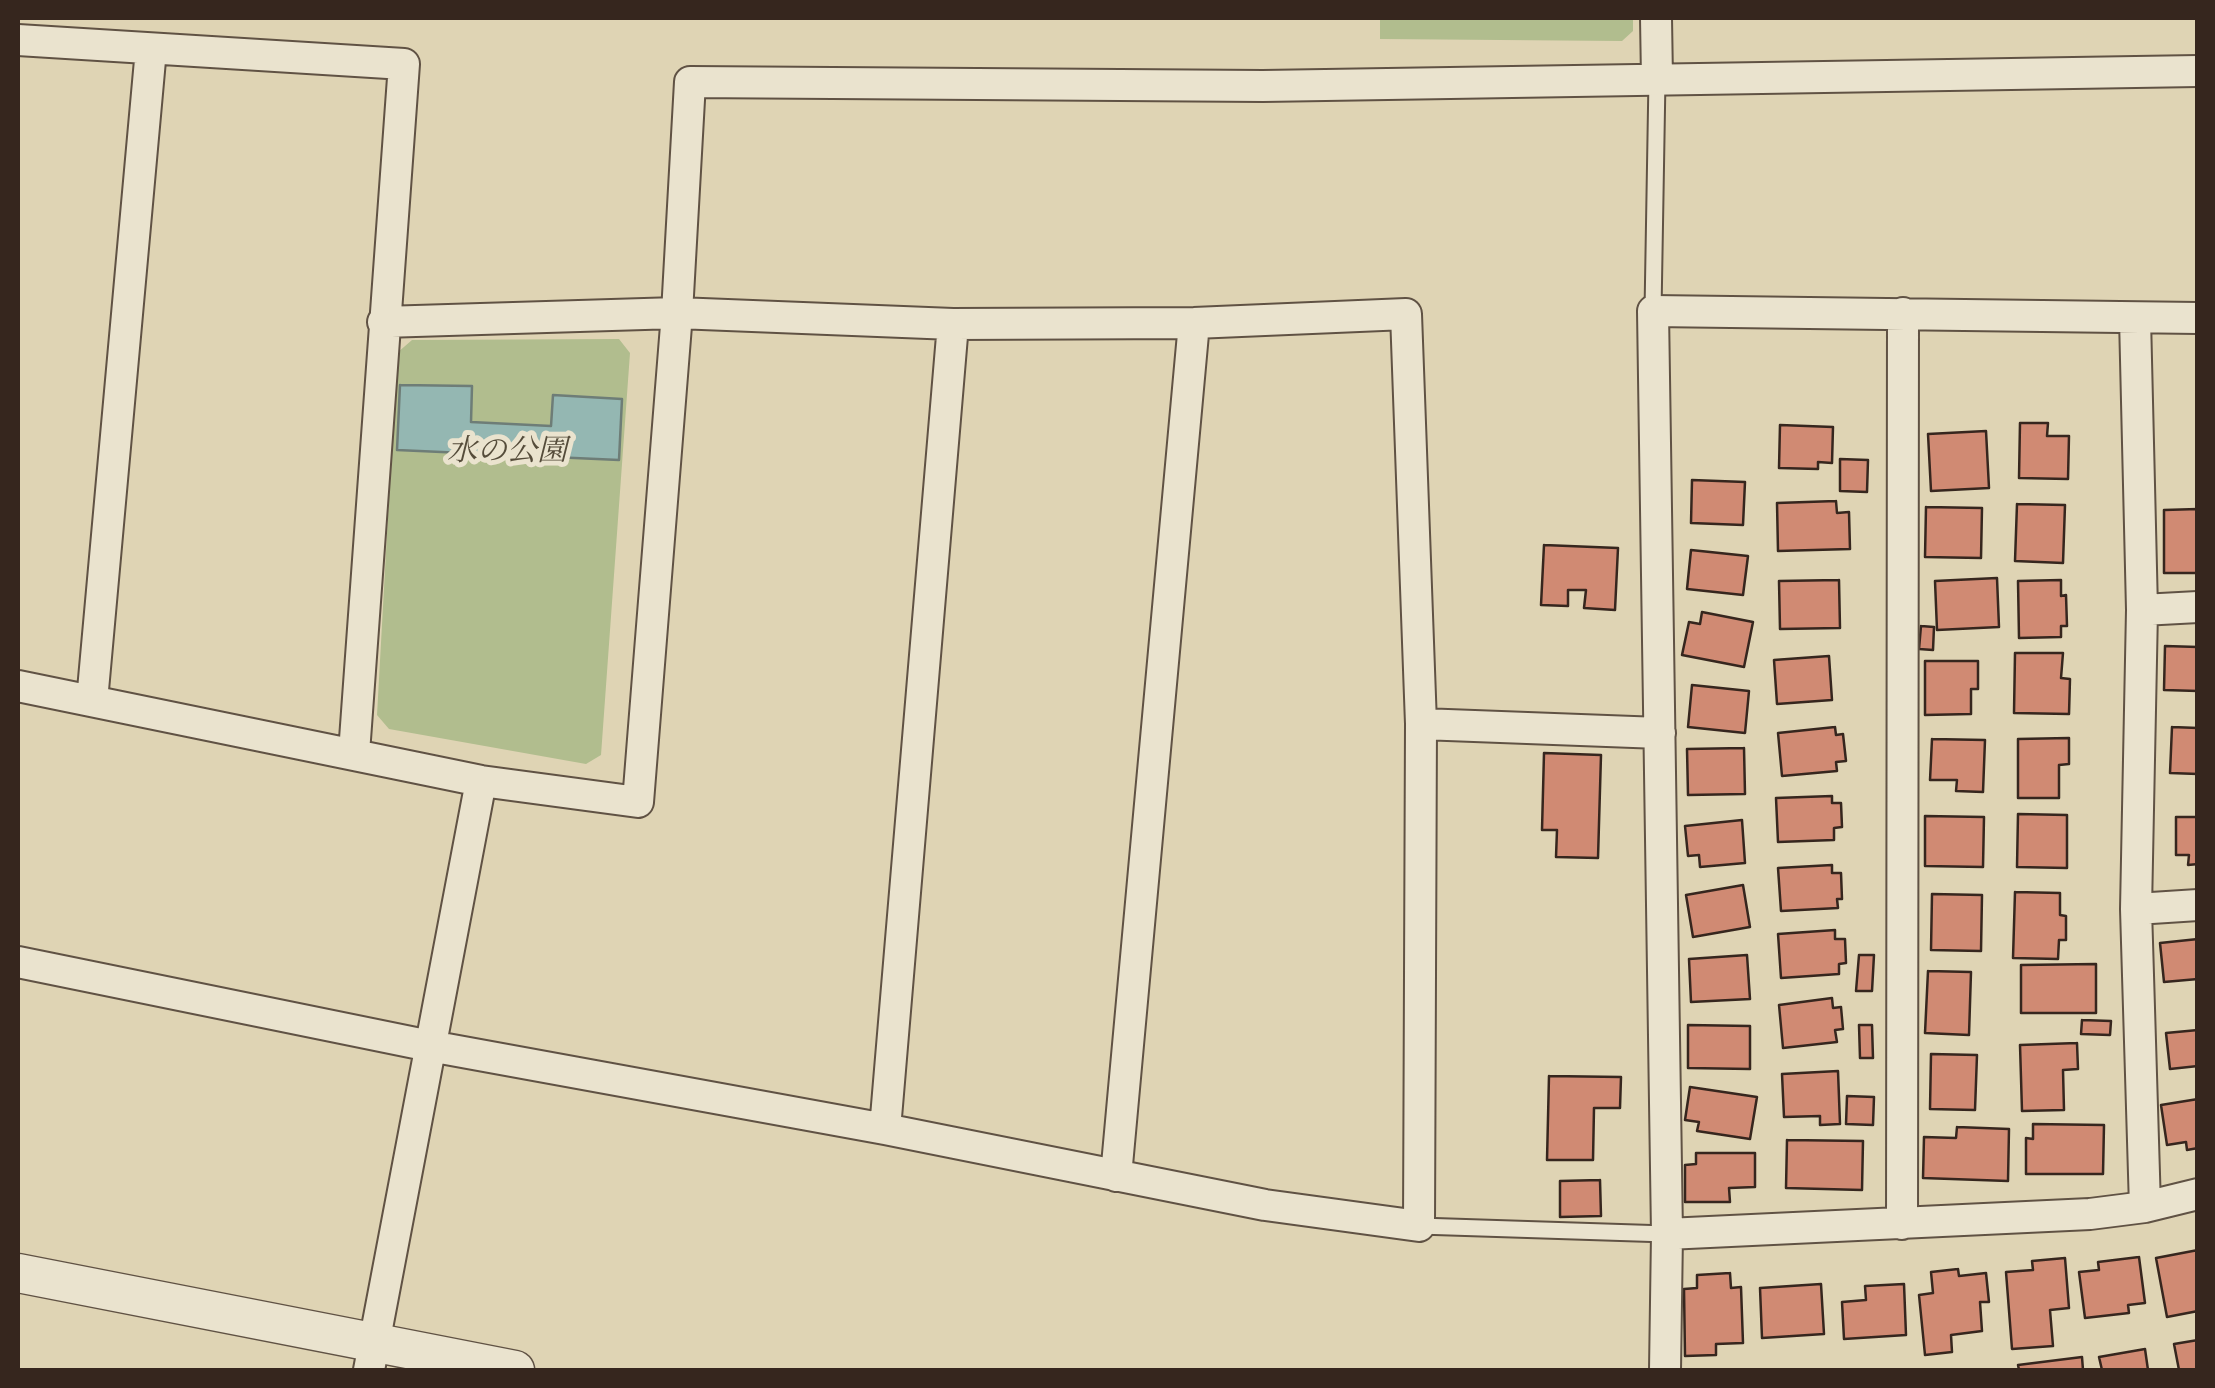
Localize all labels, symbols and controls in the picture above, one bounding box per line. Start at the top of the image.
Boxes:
park label: 水の公園 [447,437,567,473]

